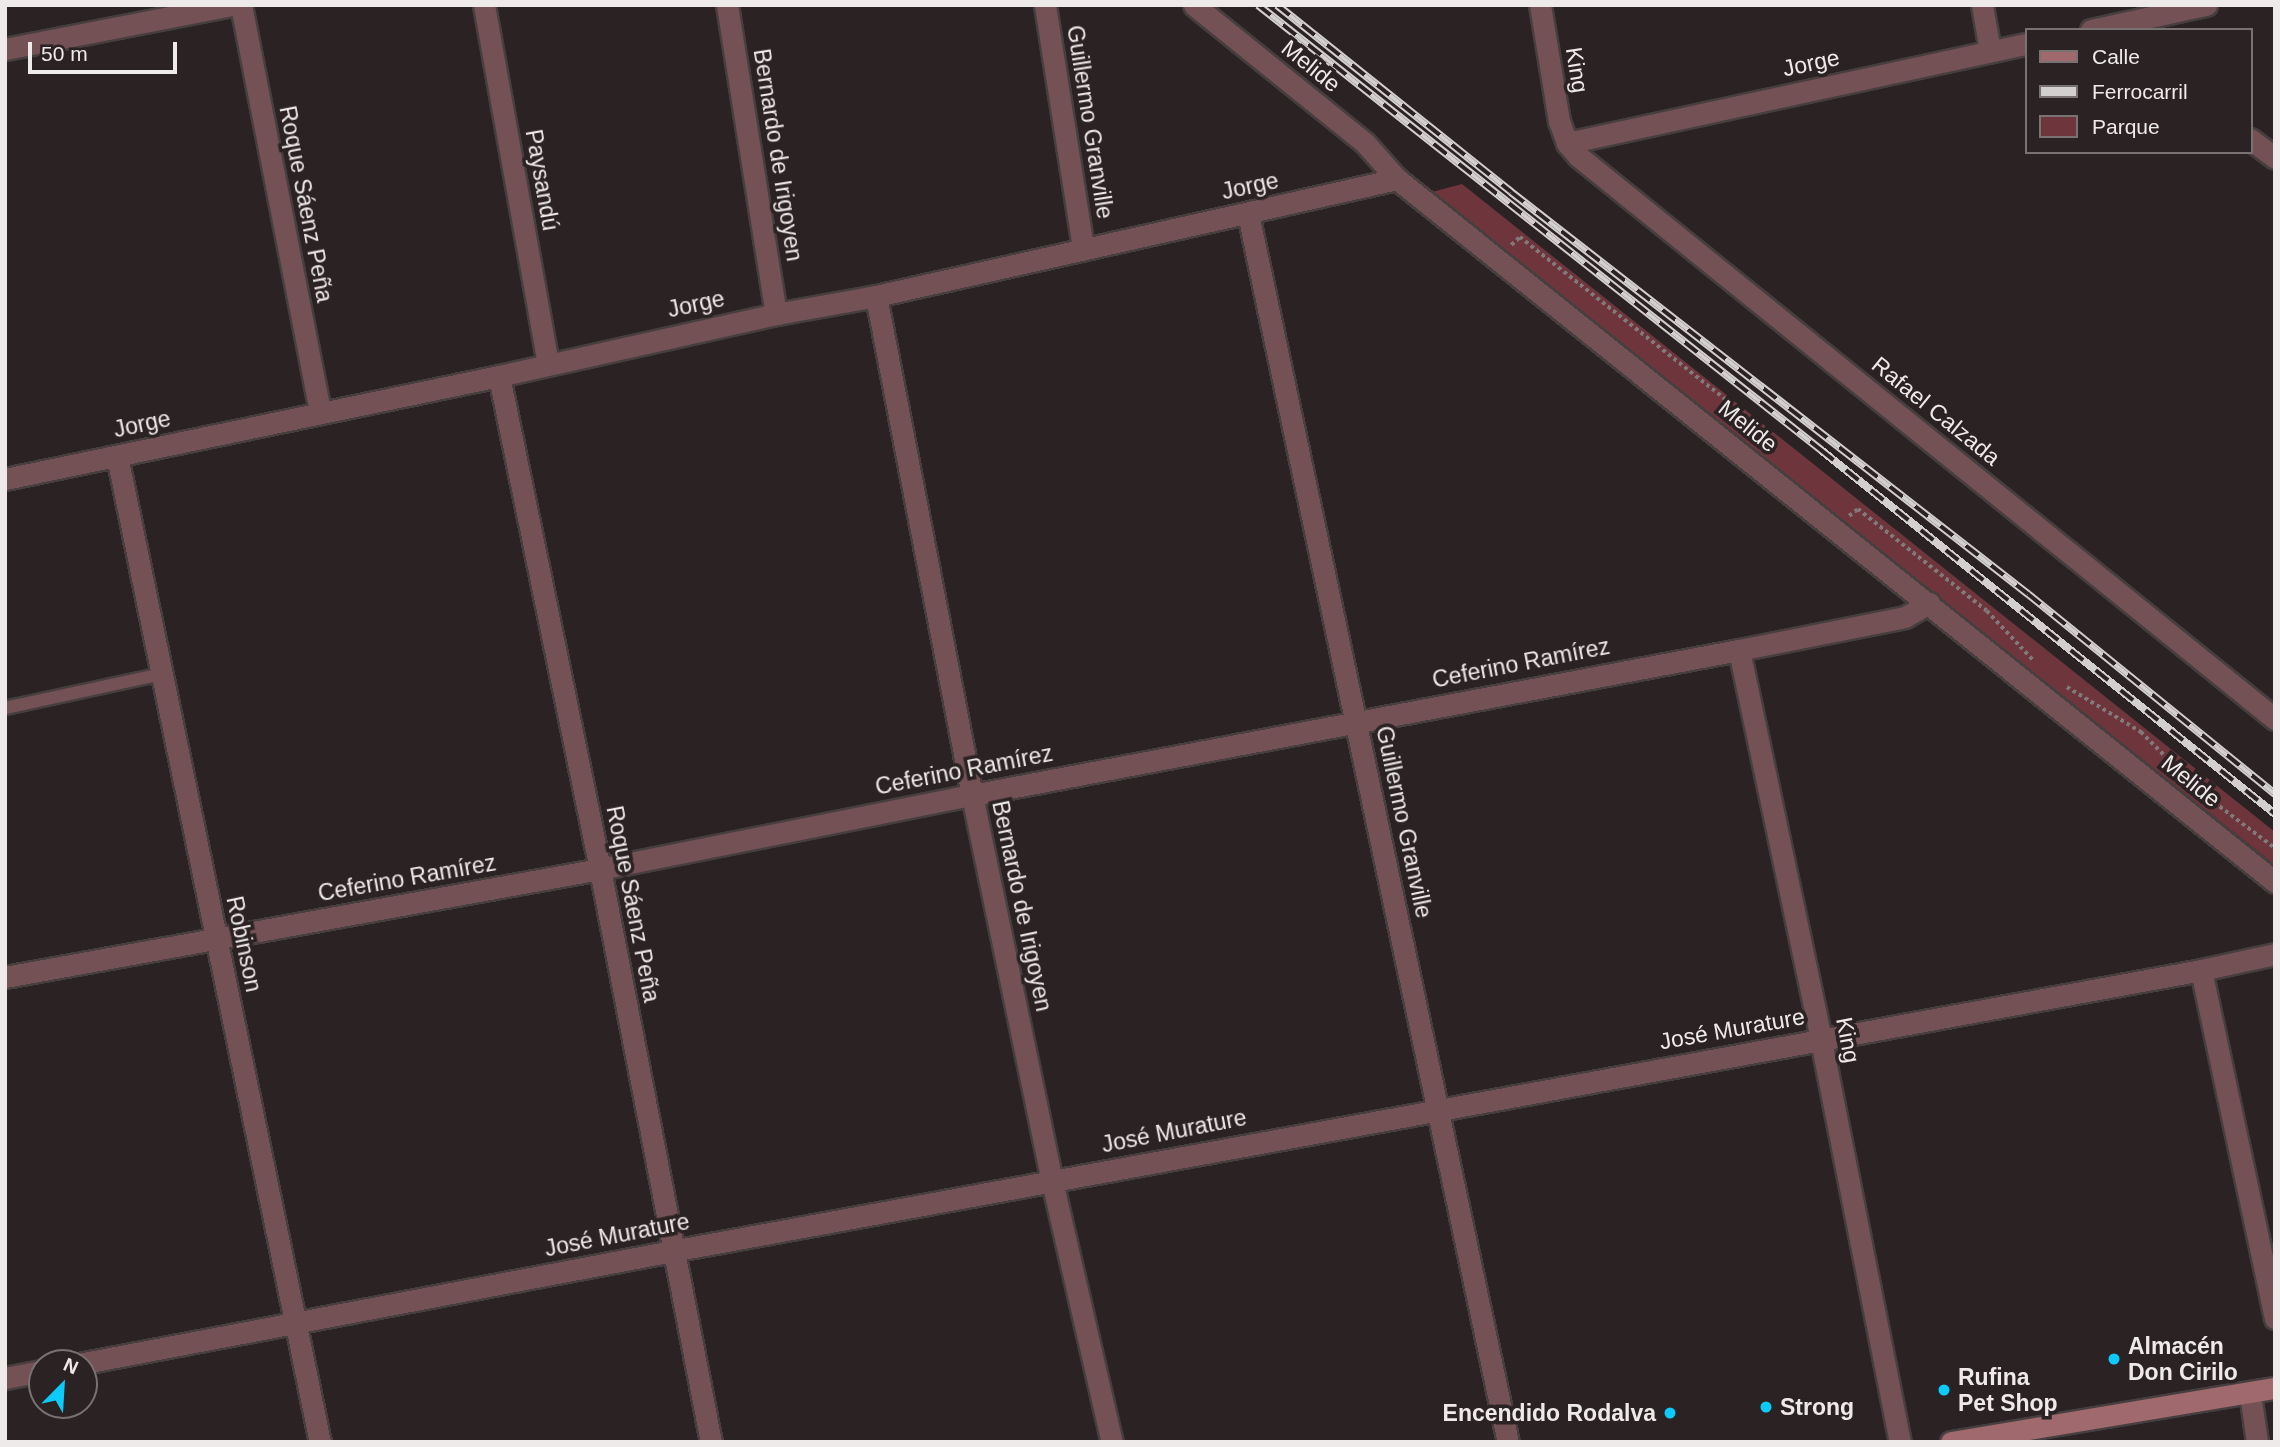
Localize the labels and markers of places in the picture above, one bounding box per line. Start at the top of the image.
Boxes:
place label: Almacén Don Cirilo [2128,1332,2238,1386]
marker: Almacén Don Cirilo [2106,1351,2122,1367]
place label: Rufina Pet Shop [1958,1363,2058,1417]
marker: Rufina Pet Shop [1936,1382,1952,1398]
place label: Strong [1780,1393,1854,1421]
place label: Encendido Rodalva [1443,1399,1656,1427]
marker: Strong [1758,1399,1774,1415]
marker: Encendido Rodalva [1662,1405,1678,1421]

